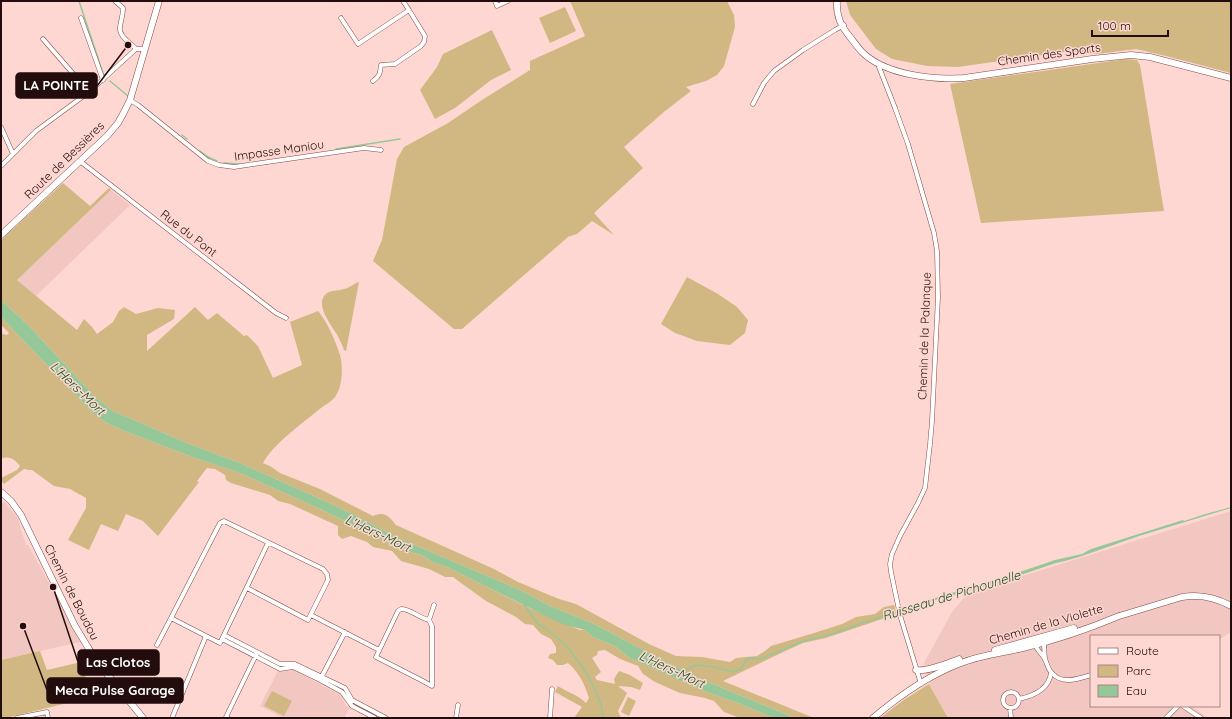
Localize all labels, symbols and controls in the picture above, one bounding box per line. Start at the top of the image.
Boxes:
scale bar [1092,12,1168,38]
text: 100 m [1098,18,1131,33]
street label: Chemin des Sports [996,39,1102,69]
callout: LA POINTE [16,73,97,98]
text: LA POINTE [23,77,89,93]
street label: Route de Bessières [21,118,107,202]
street label: Impasse Maniou [233,136,325,164]
street label: Rue du Pont [158,206,220,260]
street label: Chemin de la Palanque [914,272,934,400]
water label: L'Hers-Mort [47,358,110,419]
water label: L'Hers-Mort [343,511,415,556]
street label: Chemin de Boudou [41,541,103,643]
water label: Ruisseau de Pichounelle [880,566,1023,624]
street label: Chemin de la Violette [987,600,1105,647]
legend [1090,635,1220,707]
text: Route [1126,643,1159,658]
water label: L'Hers-Mort [637,647,709,692]
callout: Las Clotos [78,650,159,675]
text: Las Clotos [86,654,150,670]
text: Parc [1126,663,1151,678]
callout: Meca Pulse Garage [47,678,183,703]
text: Meca Pulse Garage [55,682,175,698]
text: Eau [1126,683,1147,698]

